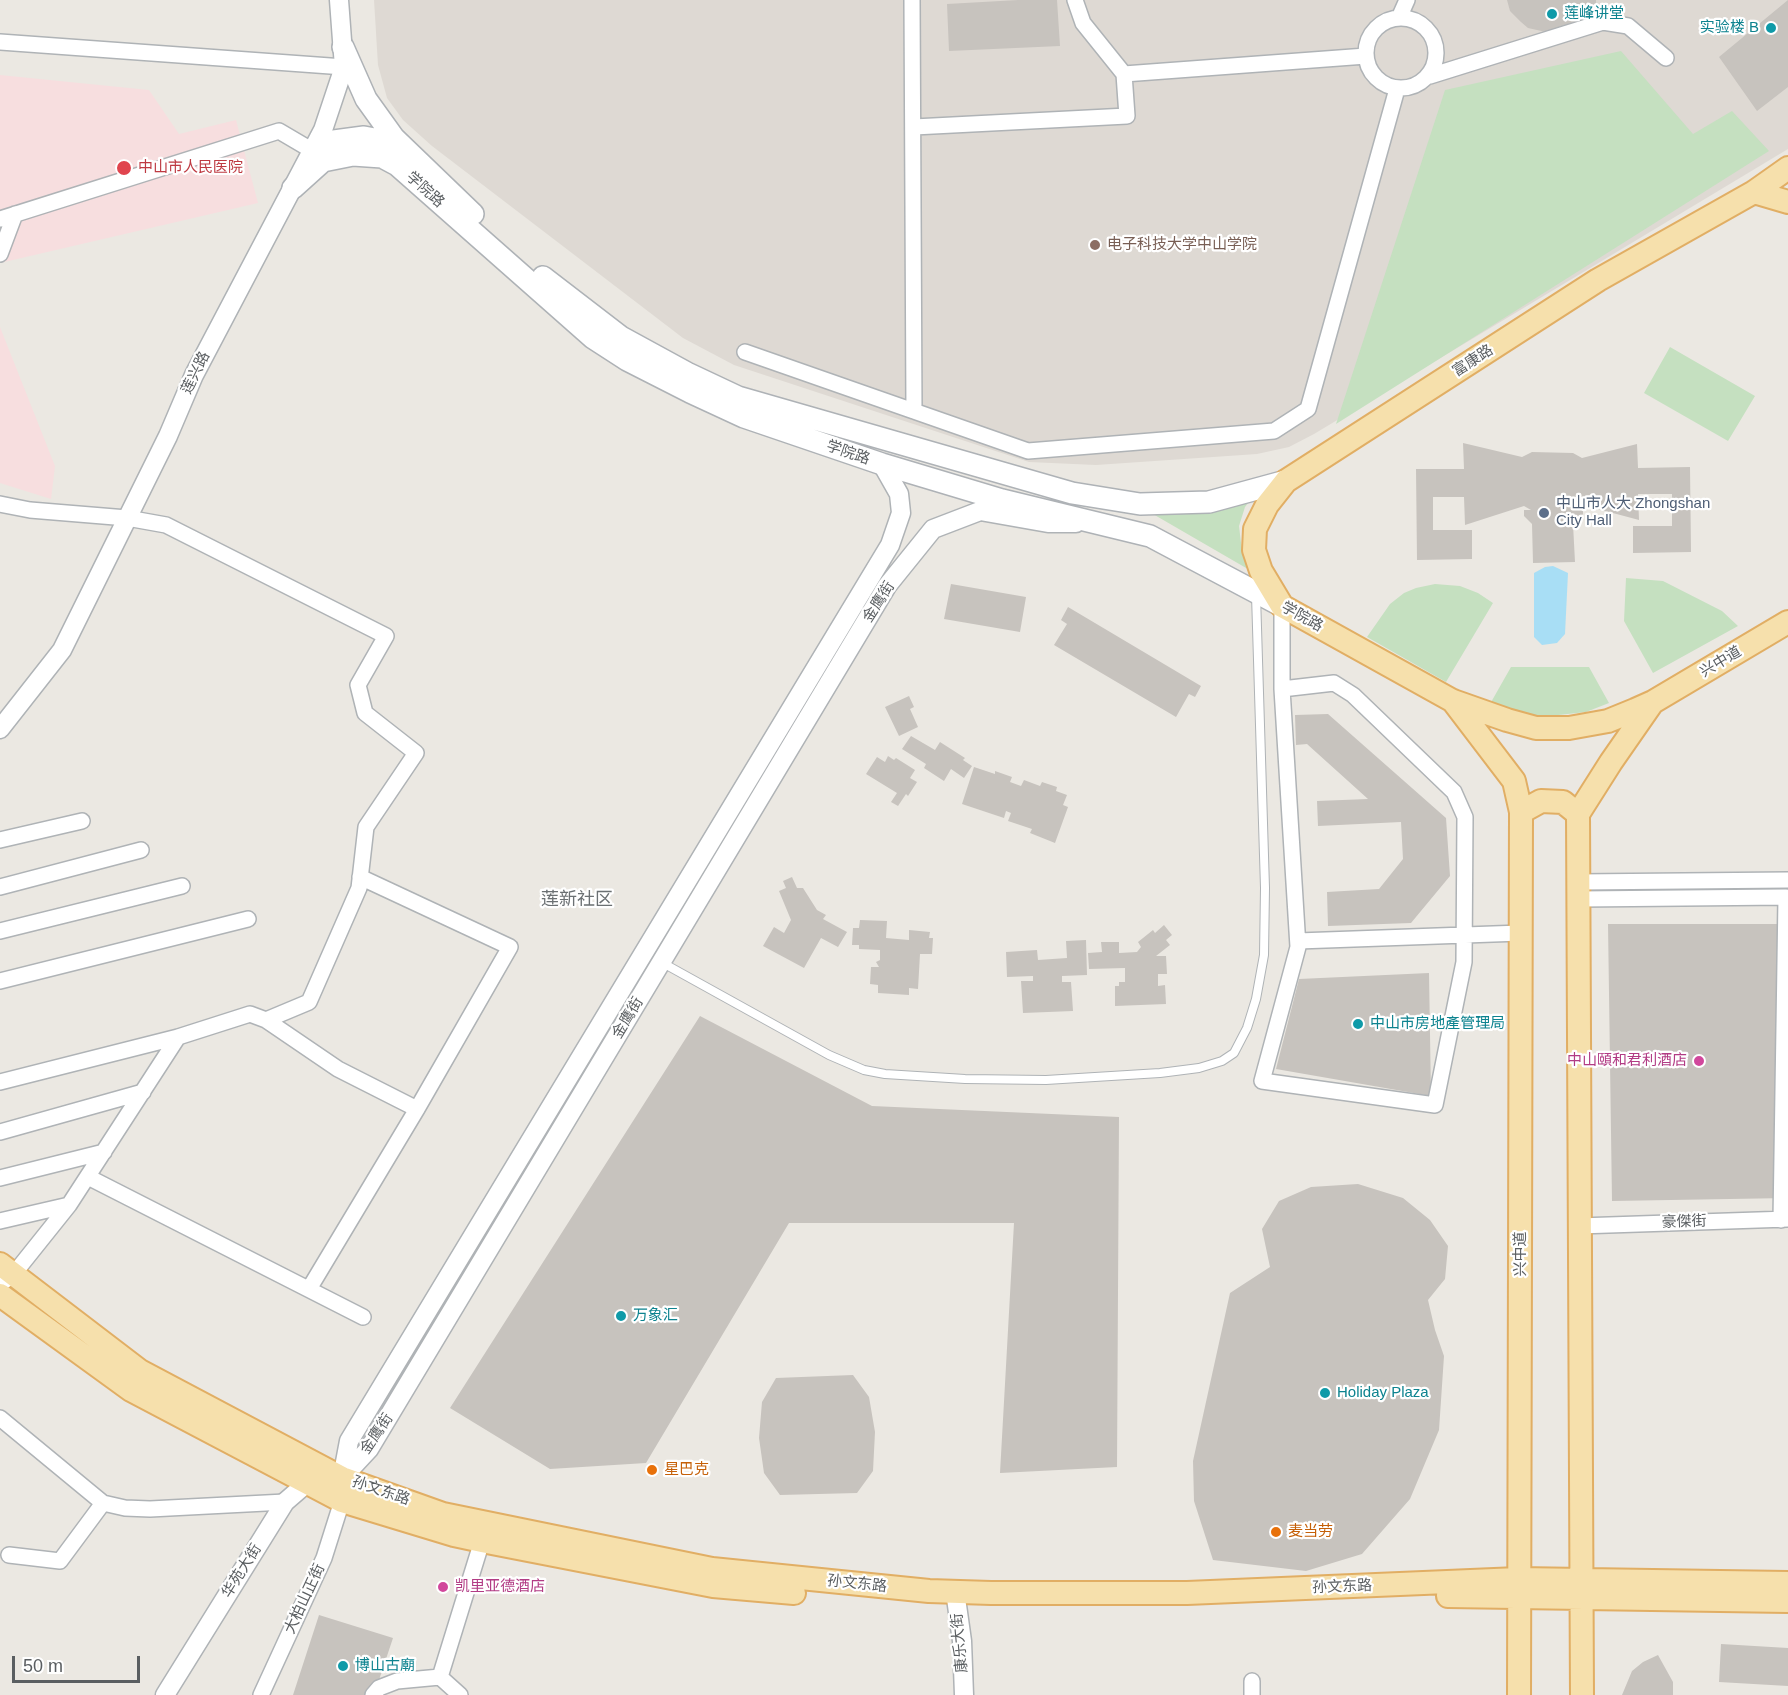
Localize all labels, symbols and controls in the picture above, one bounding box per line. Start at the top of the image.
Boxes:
place label: 莲峰讲堂 [1564,5,1624,23]
marker: 莲峰讲堂 [1545,7,1559,21]
place label: 实验楼 B [1700,19,1759,37]
marker: 实验楼 B [1764,21,1778,35]
marker: 中山市人民医院 [115,159,133,177]
place label: 中山市人民医院 [138,159,243,177]
street label: 学院路 [402,168,448,212]
place label: 电子科技大学中山学院 [1107,236,1257,254]
marker: 电子科技大学中山学院 [1088,238,1102,252]
street label: 富康路 [1449,341,1497,381]
street label: 莲兴路 [178,349,214,397]
street label: 学院路 [824,437,872,469]
place label: 中山市人大 Zhongshan City Hall [1556,495,1710,530]
marker: 中山市人大 Zhongshan City Hall [1537,506,1551,520]
street label: 金鹰街 [859,578,899,626]
street label: 学院路 [1278,598,1326,636]
street label: 兴中道 [1697,643,1745,681]
district label: 莲新社区 [541,889,613,911]
street label: 金鹰街 [609,994,647,1042]
place label: 中山市房地產管理局 [1370,1015,1505,1033]
marker: 中山市房地產管理局 [1351,1017,1365,1031]
place label: 中山頤和君利酒店 [1567,1052,1687,1070]
marker: 中山頤和君利酒店 [1692,1054,1706,1068]
street label: 豪傑街 [1661,1212,1707,1232]
street label: 兴中道 [1512,1232,1530,1276]
place label: 万象汇 [633,1307,678,1325]
marker: 万象汇 [614,1309,628,1323]
place label: Holiday Plaza [1337,1384,1429,1402]
marker: Holiday Plaza [1318,1386,1332,1400]
street label: 金鹰街 [357,1410,397,1458]
place label: 星巴克 [664,1461,709,1479]
marker: 星巴克 [645,1463,659,1477]
street label: 孙文东路 [350,1473,412,1509]
place label: 麦当劳 [1288,1523,1333,1541]
marker: 麦当劳 [1269,1525,1283,1539]
street label: 华苑大街 [218,1541,266,1601]
street label: 大柏山正街 [281,1561,329,1637]
street label: 孙文东路 [826,1572,888,1596]
street label: 孙文东路 [1312,1577,1372,1597]
place label: 凯里亚德酒店 [455,1578,545,1596]
marker: 凯里亚德酒店 [436,1580,450,1594]
street label: 康乐大街 [948,1612,972,1674]
scale bar [15,1644,142,1682]
text: 50 m [23,1656,63,1676]
place label: 博山古廟 [355,1657,415,1675]
marker: 博山古廟 [336,1659,350,1673]

